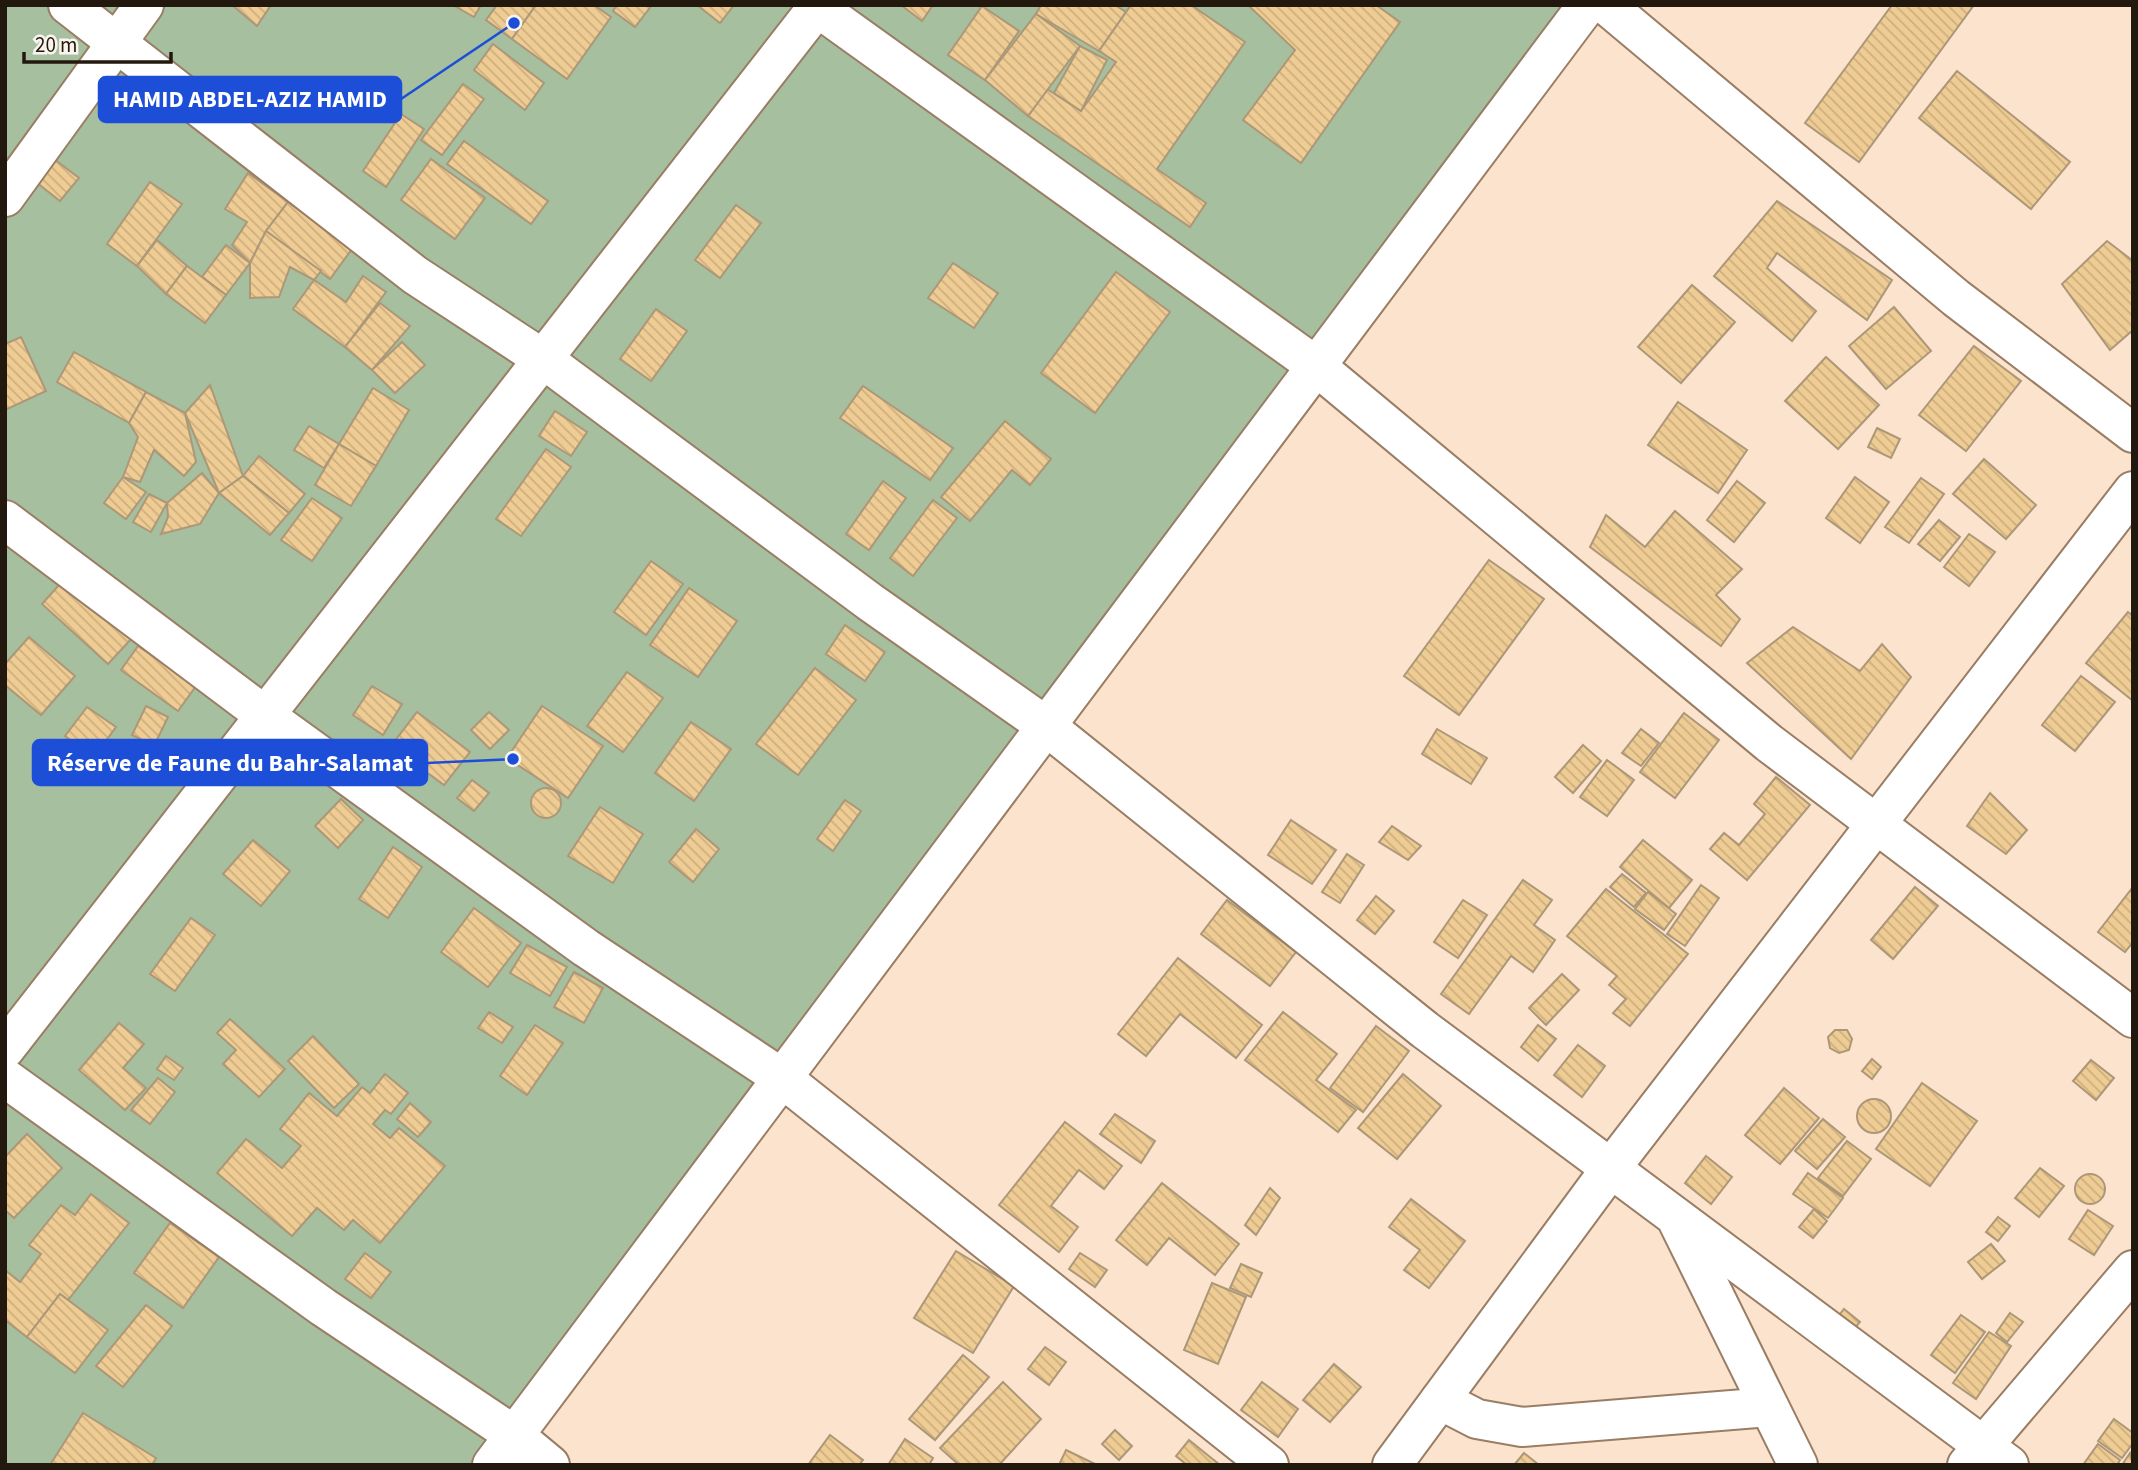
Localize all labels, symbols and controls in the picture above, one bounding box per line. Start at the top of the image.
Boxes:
scale bar [24,21,172,65]
text: 20 m [35,30,77,60]
callout: HAMID ABDEL-AZIZ HAMID [99,77,401,122]
text: HAMID ABDEL-AZIZ HAMID [113,82,387,117]
callout: Réserve de Faune du Bahr-Salamat [33,740,427,785]
text: Réserve de Faune du Bahr-Salamat [47,746,413,781]

